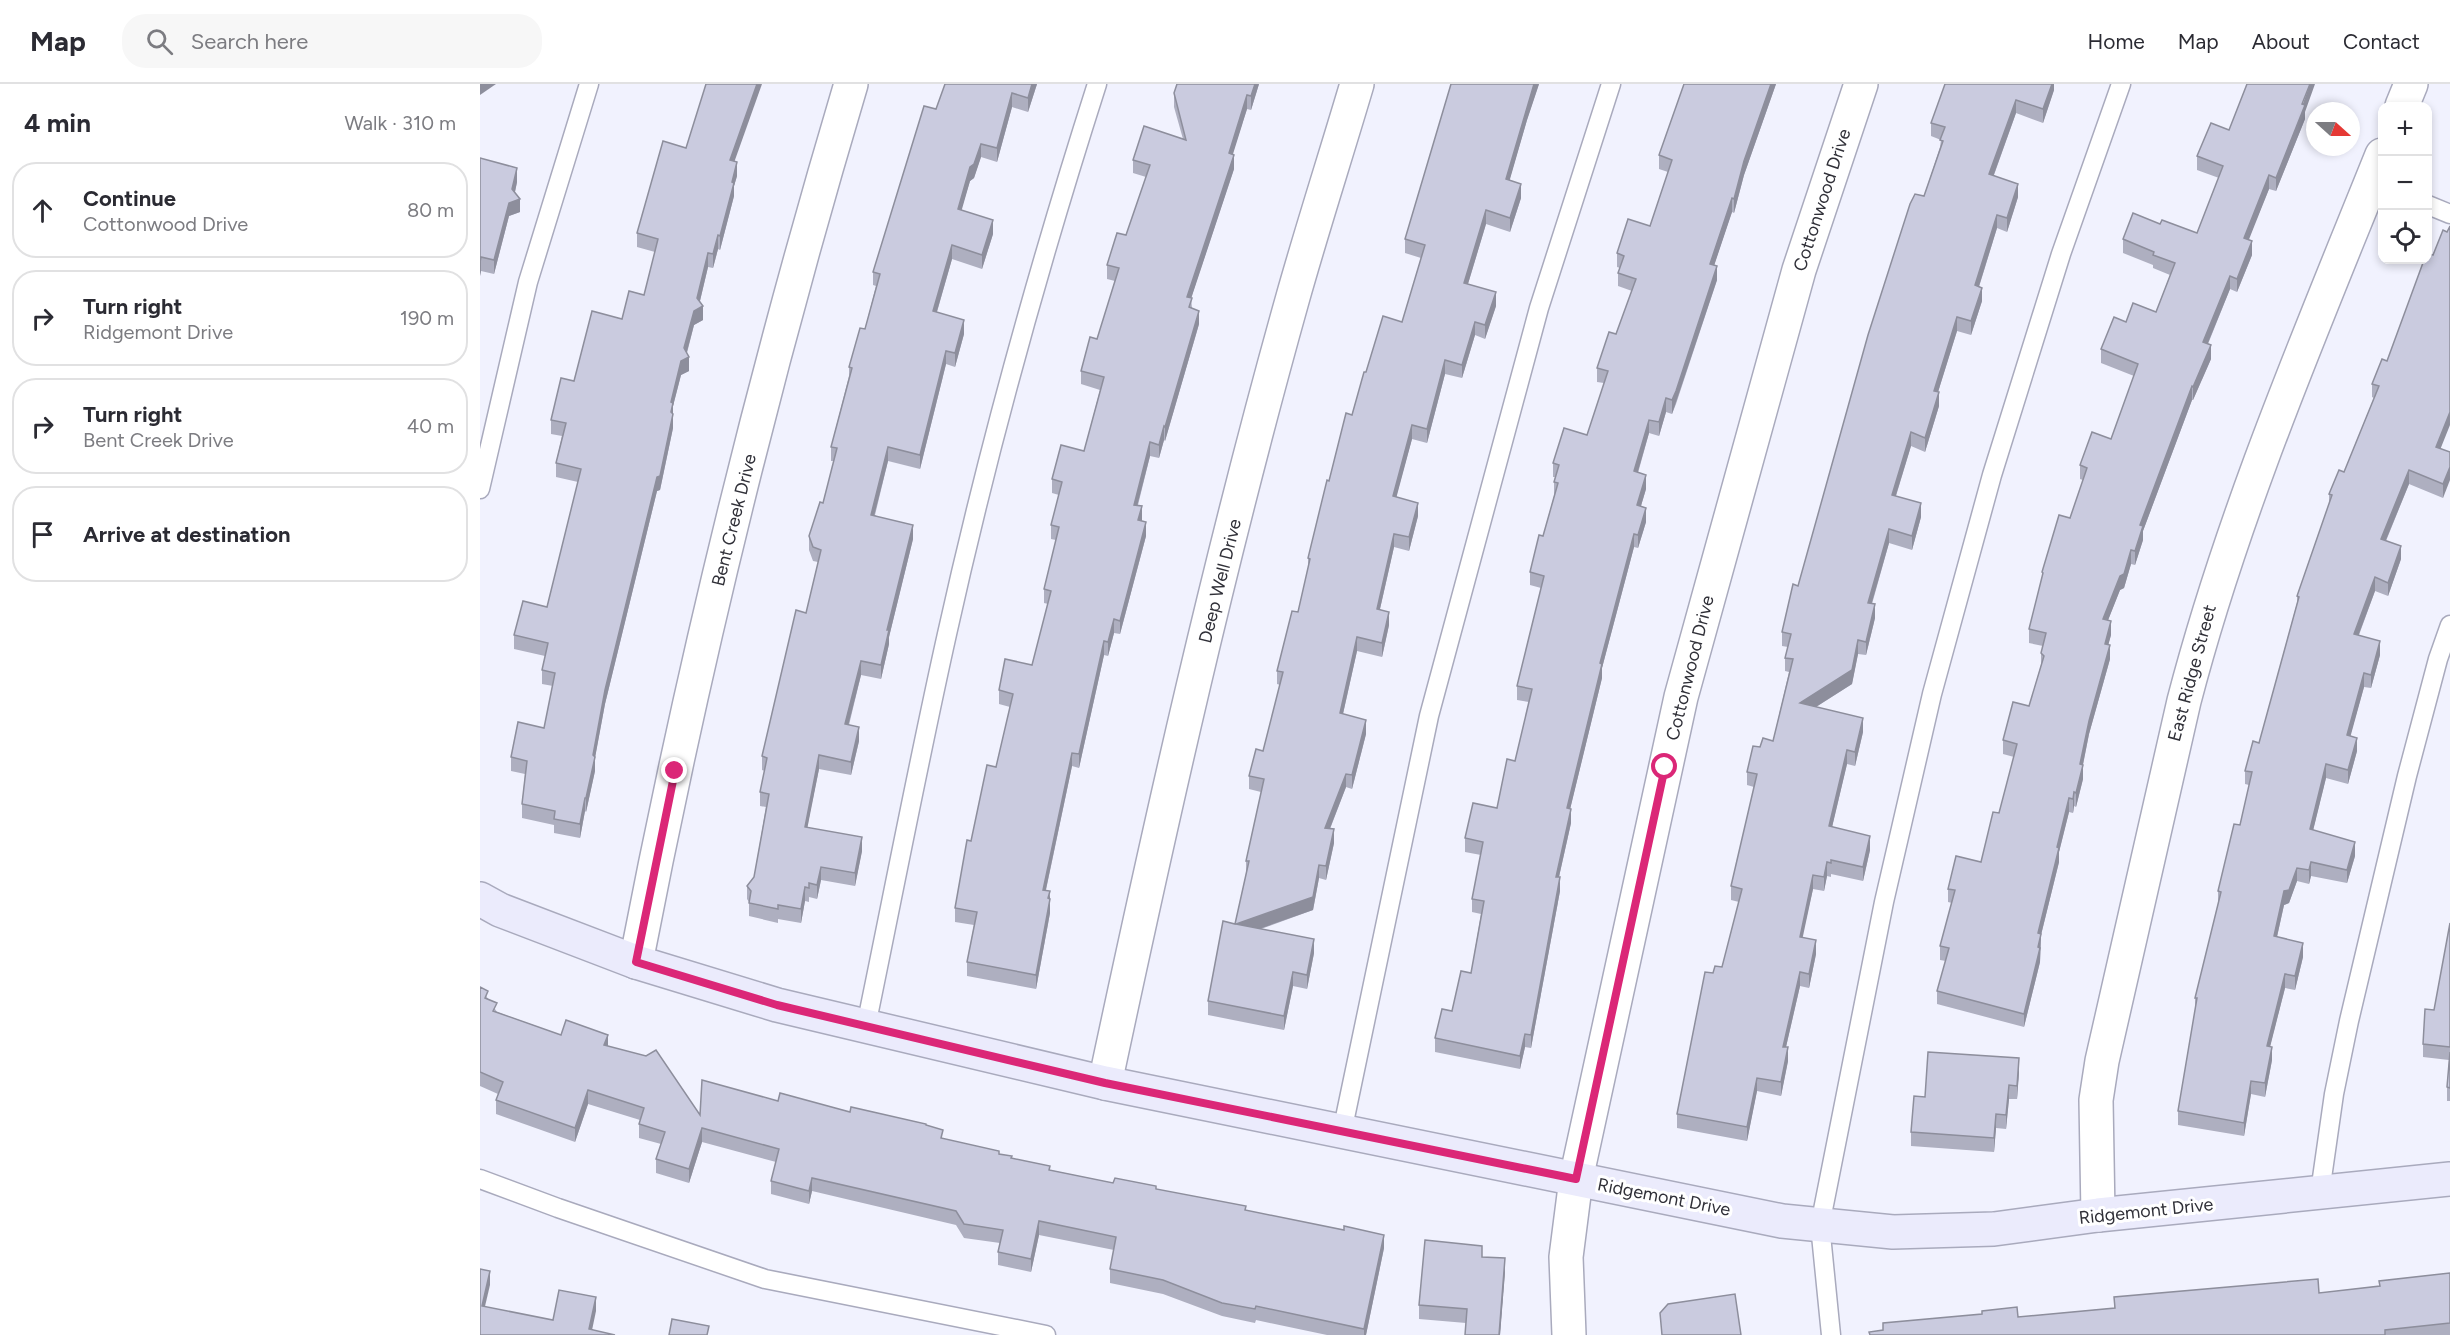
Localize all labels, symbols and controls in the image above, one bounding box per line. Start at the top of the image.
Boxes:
search box [122,14,542,68]
text: Map [30,24,86,58]
icon: search [143,25,176,58]
text: Search here [191,28,308,55]
text: Home [2088,29,2145,54]
text: Map [2178,29,2219,54]
text: About [2252,29,2310,54]
text: Contact [2343,29,2420,54]
north arrow [2306,102,2360,156]
map controls [2378,102,2432,264]
button: + [2378,102,2432,156]
text: 4 min [24,107,91,139]
text: Walk · 310 m [344,111,456,135]
street label: Cottonwood Drive [1789,126,1855,274]
button: − [2378,156,2432,210]
text: Continue [83,185,176,212]
icon: ahead [26,194,59,227]
text: 80 m [407,198,454,222]
button: locate [2378,210,2432,264]
text: Cottonwood Drive [83,212,248,236]
text: Turn right [83,293,182,320]
icon: right [26,302,59,335]
text: 190 m [400,306,454,330]
text: Ridgemont Drive [83,320,233,344]
text: Turn right [83,401,182,428]
icon: right [26,410,59,443]
text: 40 m [407,414,454,438]
text: Bent Creek Drive [83,428,234,452]
street label: Bent Creek Drive [707,451,761,588]
street label: Deep Well Drive [1194,516,1246,646]
icon: arrive [26,518,59,551]
text: Arrive at destination [83,521,291,548]
street label: Cottonwood Drive [1661,593,1719,743]
street label: East Ridge Street [2163,602,2221,744]
route start [1651,753,1677,779]
route end [661,757,687,783]
street label: Ridgemont Drive [1596,1173,1733,1221]
street label: Ridgemont Drive [2078,1193,2214,1229]

